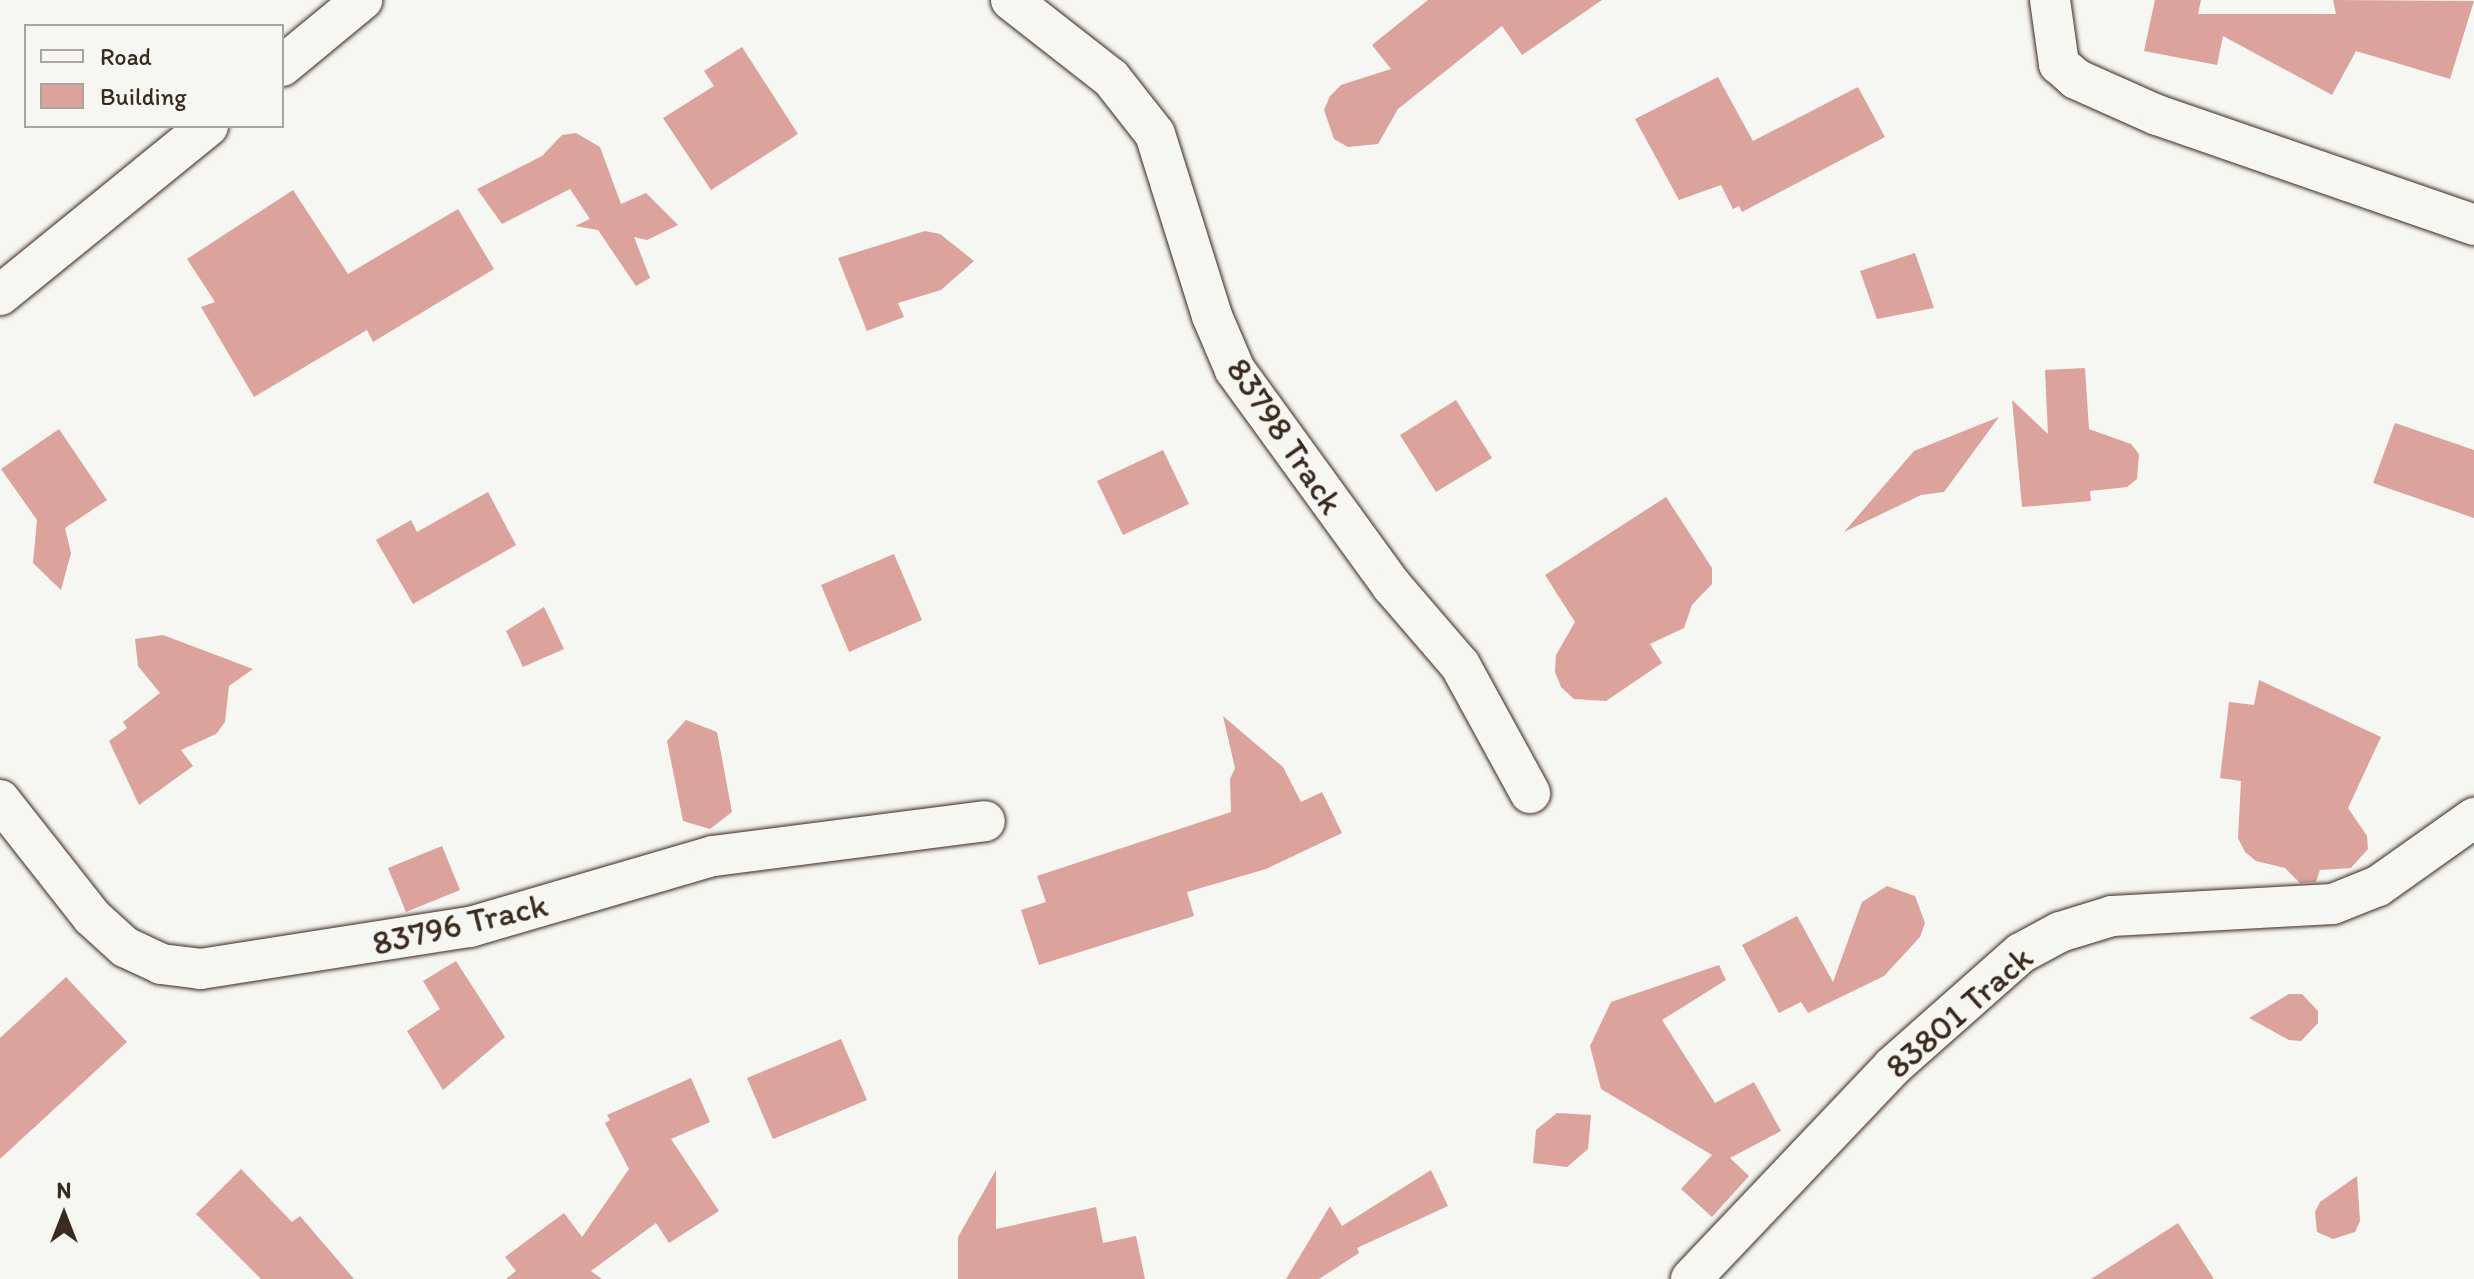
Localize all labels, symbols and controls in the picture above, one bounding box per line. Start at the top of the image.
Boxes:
legend [24,24,284,128]
text: Road [100,42,152,71]
text: Building [100,82,187,111]
street label: 83798 Track [1218,350,1352,522]
street label: 83796 Track [369,884,551,964]
street label: 83801 Track [1877,937,2041,1087]
north arrow [24,1175,104,1255]
text: N [57,1177,71,1204]

